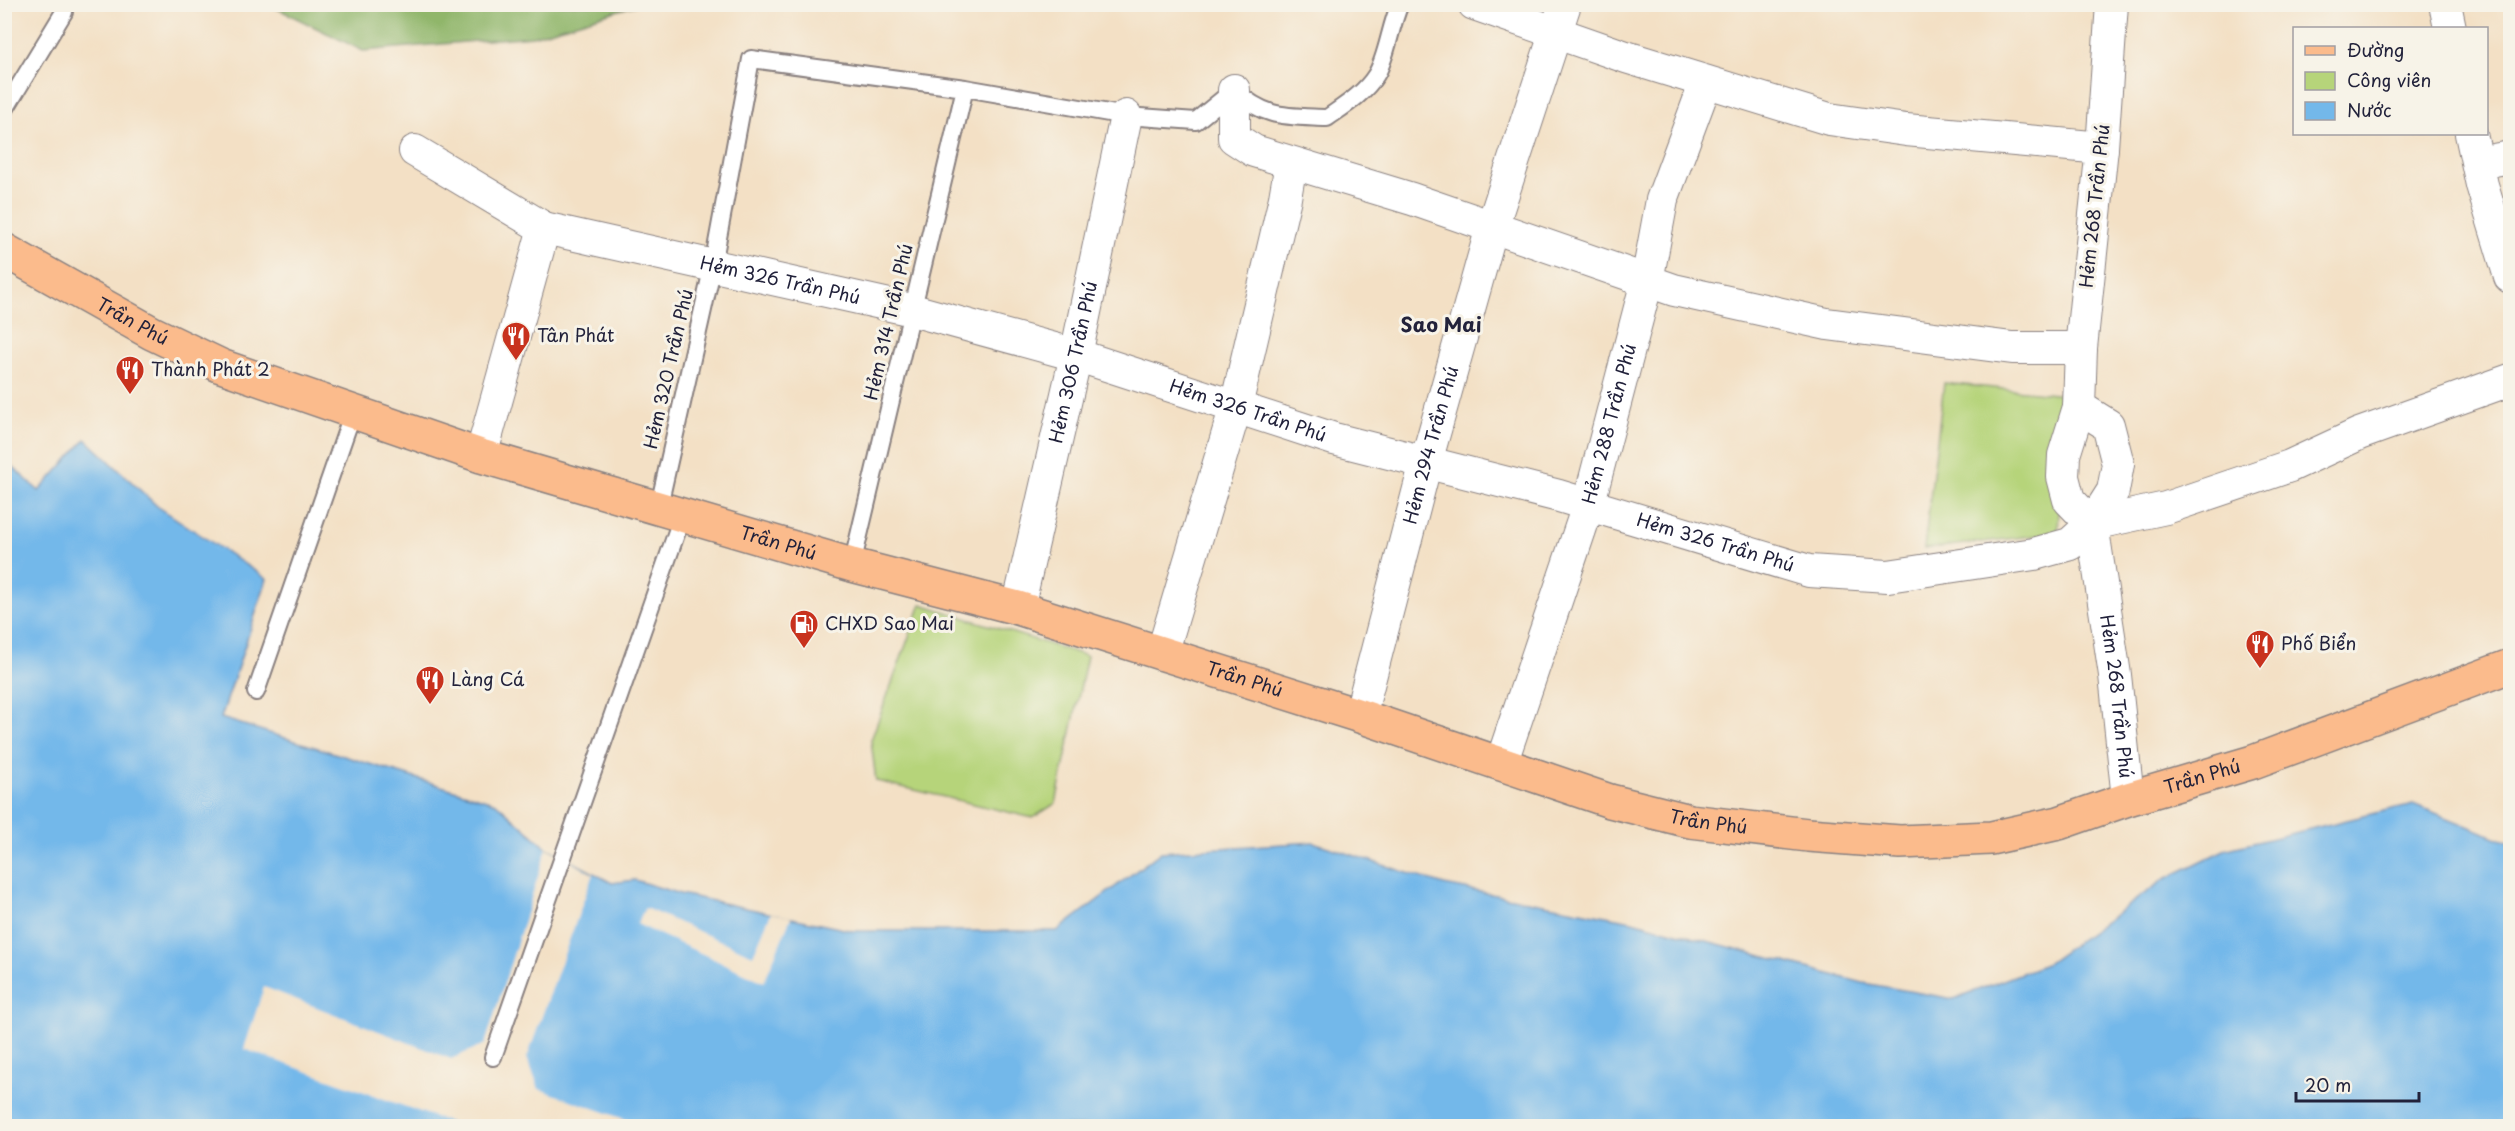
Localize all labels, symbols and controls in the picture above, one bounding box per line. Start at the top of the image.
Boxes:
legend [2293,27,2488,135]
text: Đường [2347,36,2404,63]
text: Công viên [2347,66,2431,93]
text: Nước [2347,96,2391,123]
street label: Hẻm 268 Trần Phú [2071,123,2116,289]
street label: Hẻm 314 Trần Phú [856,241,919,403]
street label: Hẻm 326 Trần Phú [698,248,863,310]
street label: Hẻm 306 Trần Phú [1041,278,1103,446]
street label: Hẻm 320 Trần Phú [636,286,699,451]
street label: Trần Phú [92,290,173,351]
district label: Sao Mai [1400,309,1482,339]
restaurant icon: Tân Phát [500,320,532,362]
place label: Tân Phát [537,321,614,348]
street label: Hẻm 288 Trần Phú [1574,340,1642,507]
restaurant icon: Thành Phát 2 [114,354,146,396]
place label: Thành Phát 2 [151,355,270,382]
street label: Hẻm 294 Trần Phú [1395,363,1464,527]
street label: Hẻm 326 Trần Phú [1166,371,1330,448]
street label: Hẻm 326 Trần Phú [1634,505,1798,578]
street label: Trần Phú [737,518,820,566]
fuel station icon: CHXD Sao Mai [788,608,820,650]
place label: CHXD Sao Mai [825,609,954,636]
street label: Hẻm 268 Trần Phú [2094,613,2141,779]
restaurant icon: Phố Biển [2244,628,2276,670]
place label: Phố Biển [2281,629,2356,656]
street label: Trần Phú [1203,653,1286,703]
restaurant icon: Làng Cá [414,664,446,706]
place label: Làng Cá [451,665,525,692]
street label: Trần Phú [2160,751,2243,800]
street label: Trần Phú [1667,801,1749,840]
scale bar [2296,1065,2419,1103]
text: 20 m [2305,1071,2351,1098]

